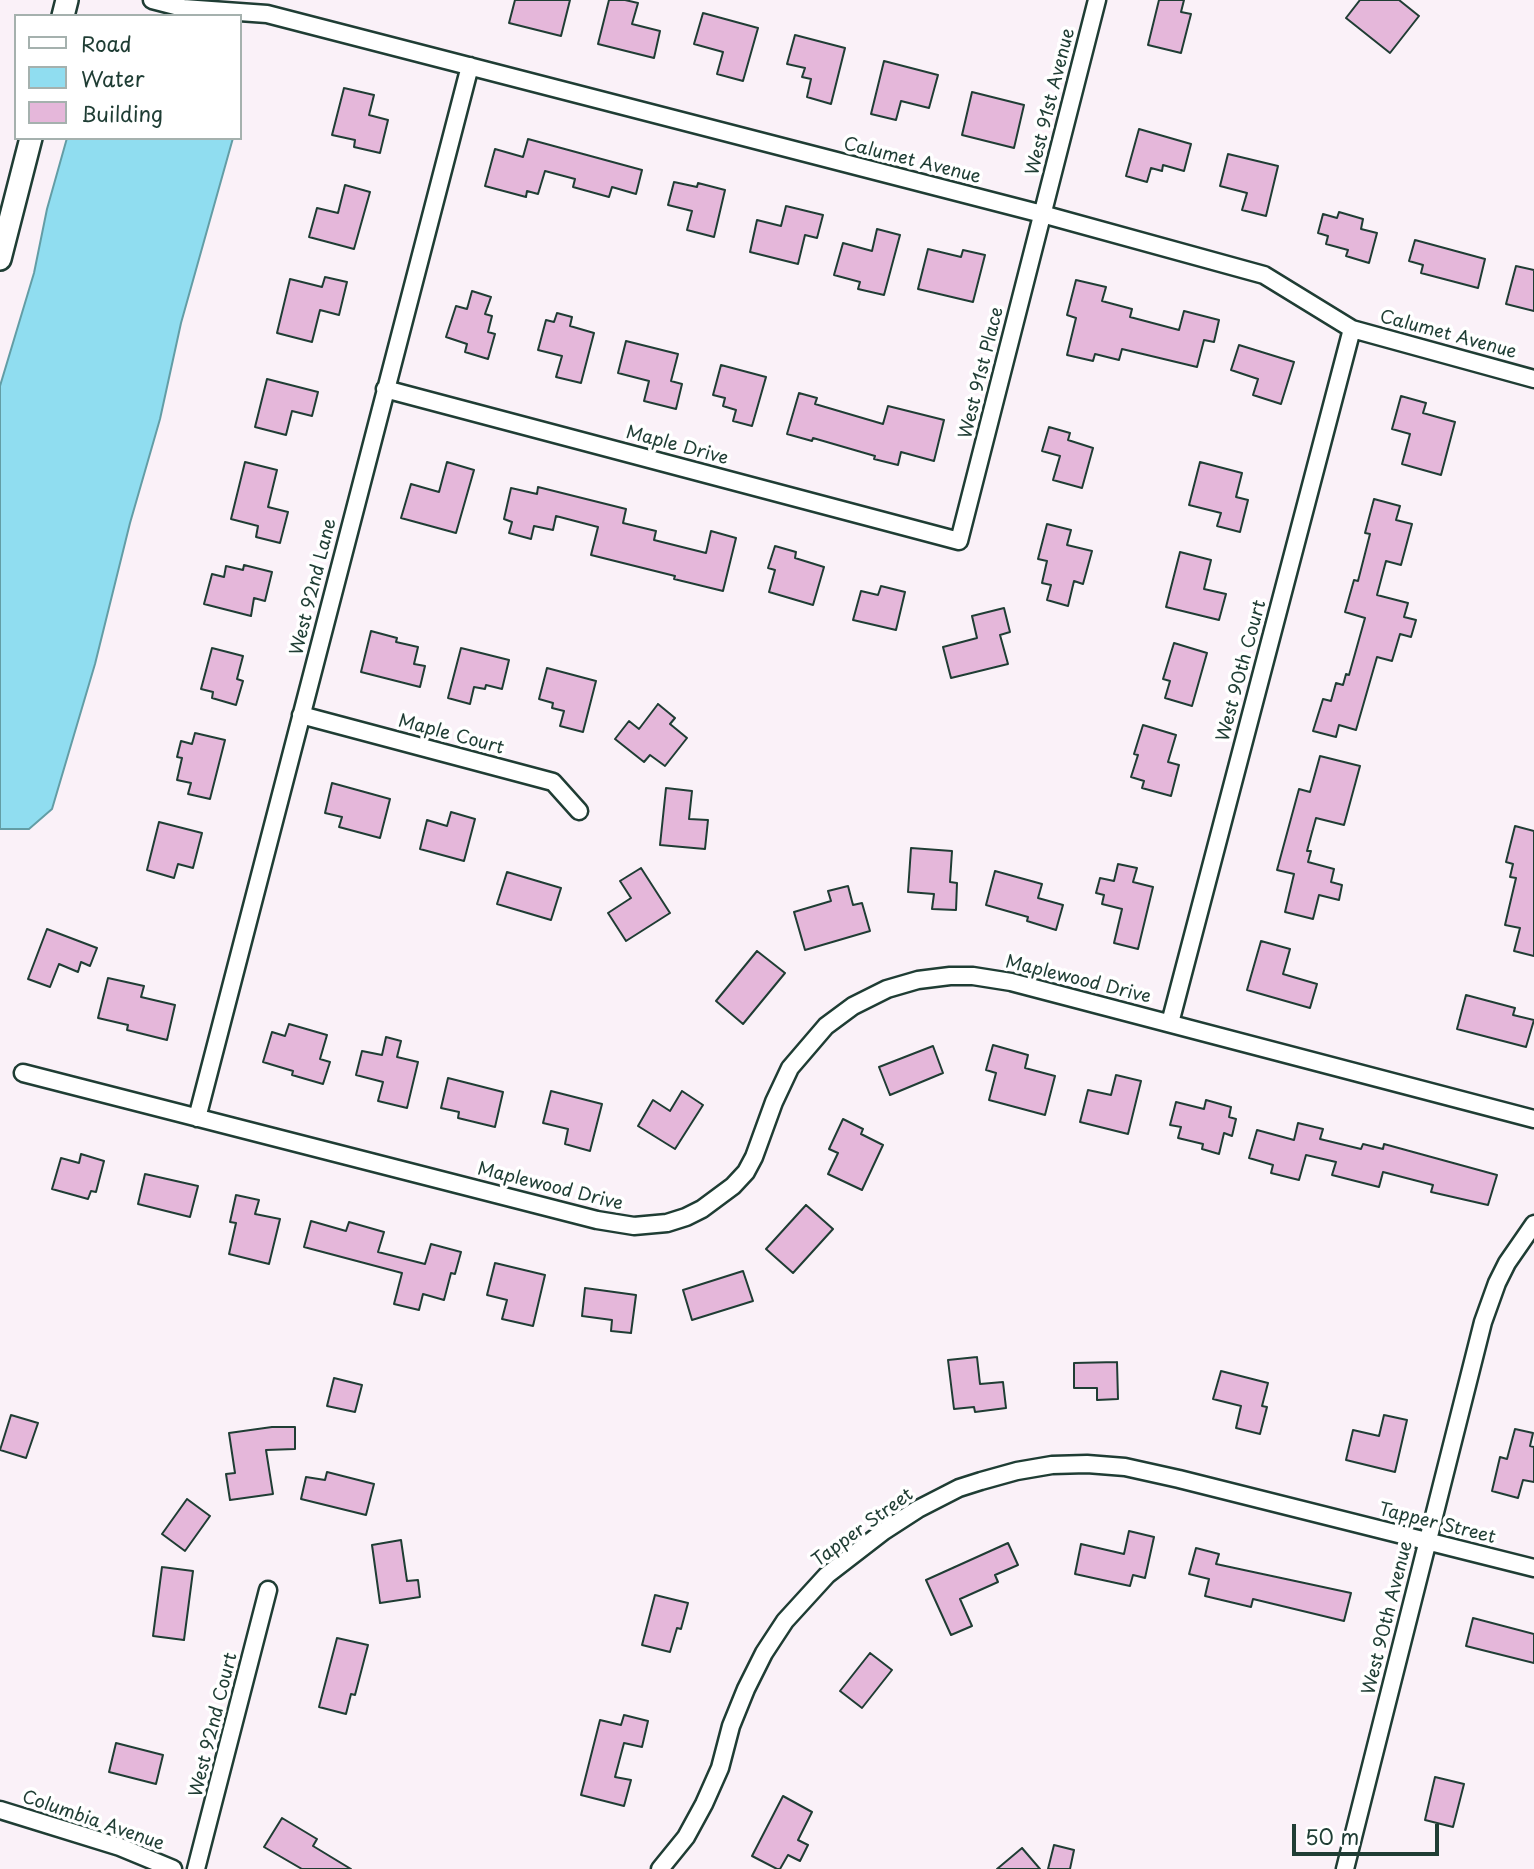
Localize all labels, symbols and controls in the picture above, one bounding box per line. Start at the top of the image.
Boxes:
legend [14,14,242,140]
street label: West 91st Avenue [1022,26,1080,178]
text: Road [81,27,132,59]
text: Water [81,62,144,94]
text: Building [81,97,163,129]
street label: Calumet Avenue [841,133,983,189]
street label: West 91st Place [955,305,1009,441]
street label: Calumet Avenue [1377,306,1519,364]
street label: Maple Drive [623,422,731,470]
street label: West 92nd Lane [287,516,341,658]
street label: West 90th Court [1213,598,1271,744]
street label: Maple Court [396,711,506,759]
street label: Maplewood Drive [1003,951,1153,1009]
street label: Maplewood Drive [475,1158,625,1216]
street label: Tapper Street [808,1484,918,1572]
street label: Tapper Street [1376,1499,1498,1549]
street label: West 90th Avenue [1358,1539,1418,1697]
street label: West 92nd Court [186,1651,242,1799]
street label: Columbia Avenue [19,1787,167,1855]
scale bar [1296,1810,1443,1854]
text: 50 m [1305,1820,1359,1852]

